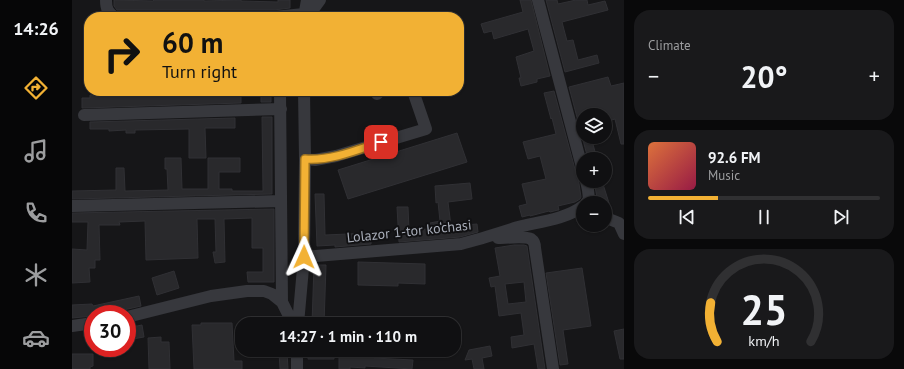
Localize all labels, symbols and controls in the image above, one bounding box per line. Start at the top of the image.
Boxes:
text: 14:26 [13,17,59,40]
text: 60 m [162,24,223,61]
icon: right [96,28,148,80]
text: Climate [648,37,691,54]
text: 20° [740,57,788,96]
text: Turn right [162,60,237,83]
text: − [648,62,659,90]
text: + [869,62,880,90]
icon: directions [22,74,50,102]
map controls [576,108,612,232]
button: layers [576,108,612,144]
pin [364,125,398,159]
icon: arrive [370,131,392,153]
icon: music [22,137,50,165]
text: 92.6 FM [708,148,761,167]
button: + [576,152,612,188]
text: Music [708,167,740,184]
button: − [576,196,612,232]
icon: phone [22,199,50,227]
icon: previous [676,206,698,228]
icon: pause [753,206,775,228]
icon: next [830,206,852,228]
street label: Lolazor 1-tor ko‘chasi [346,215,472,247]
position arrow [283,236,325,278]
icon: climate [22,261,50,289]
text: 25 [740,283,788,336]
speed limit sign: 30 [84,305,136,357]
icon: car [22,324,50,352]
text: 14:27 · 1 min · 110 m [279,327,417,346]
text: km/h [748,331,780,350]

